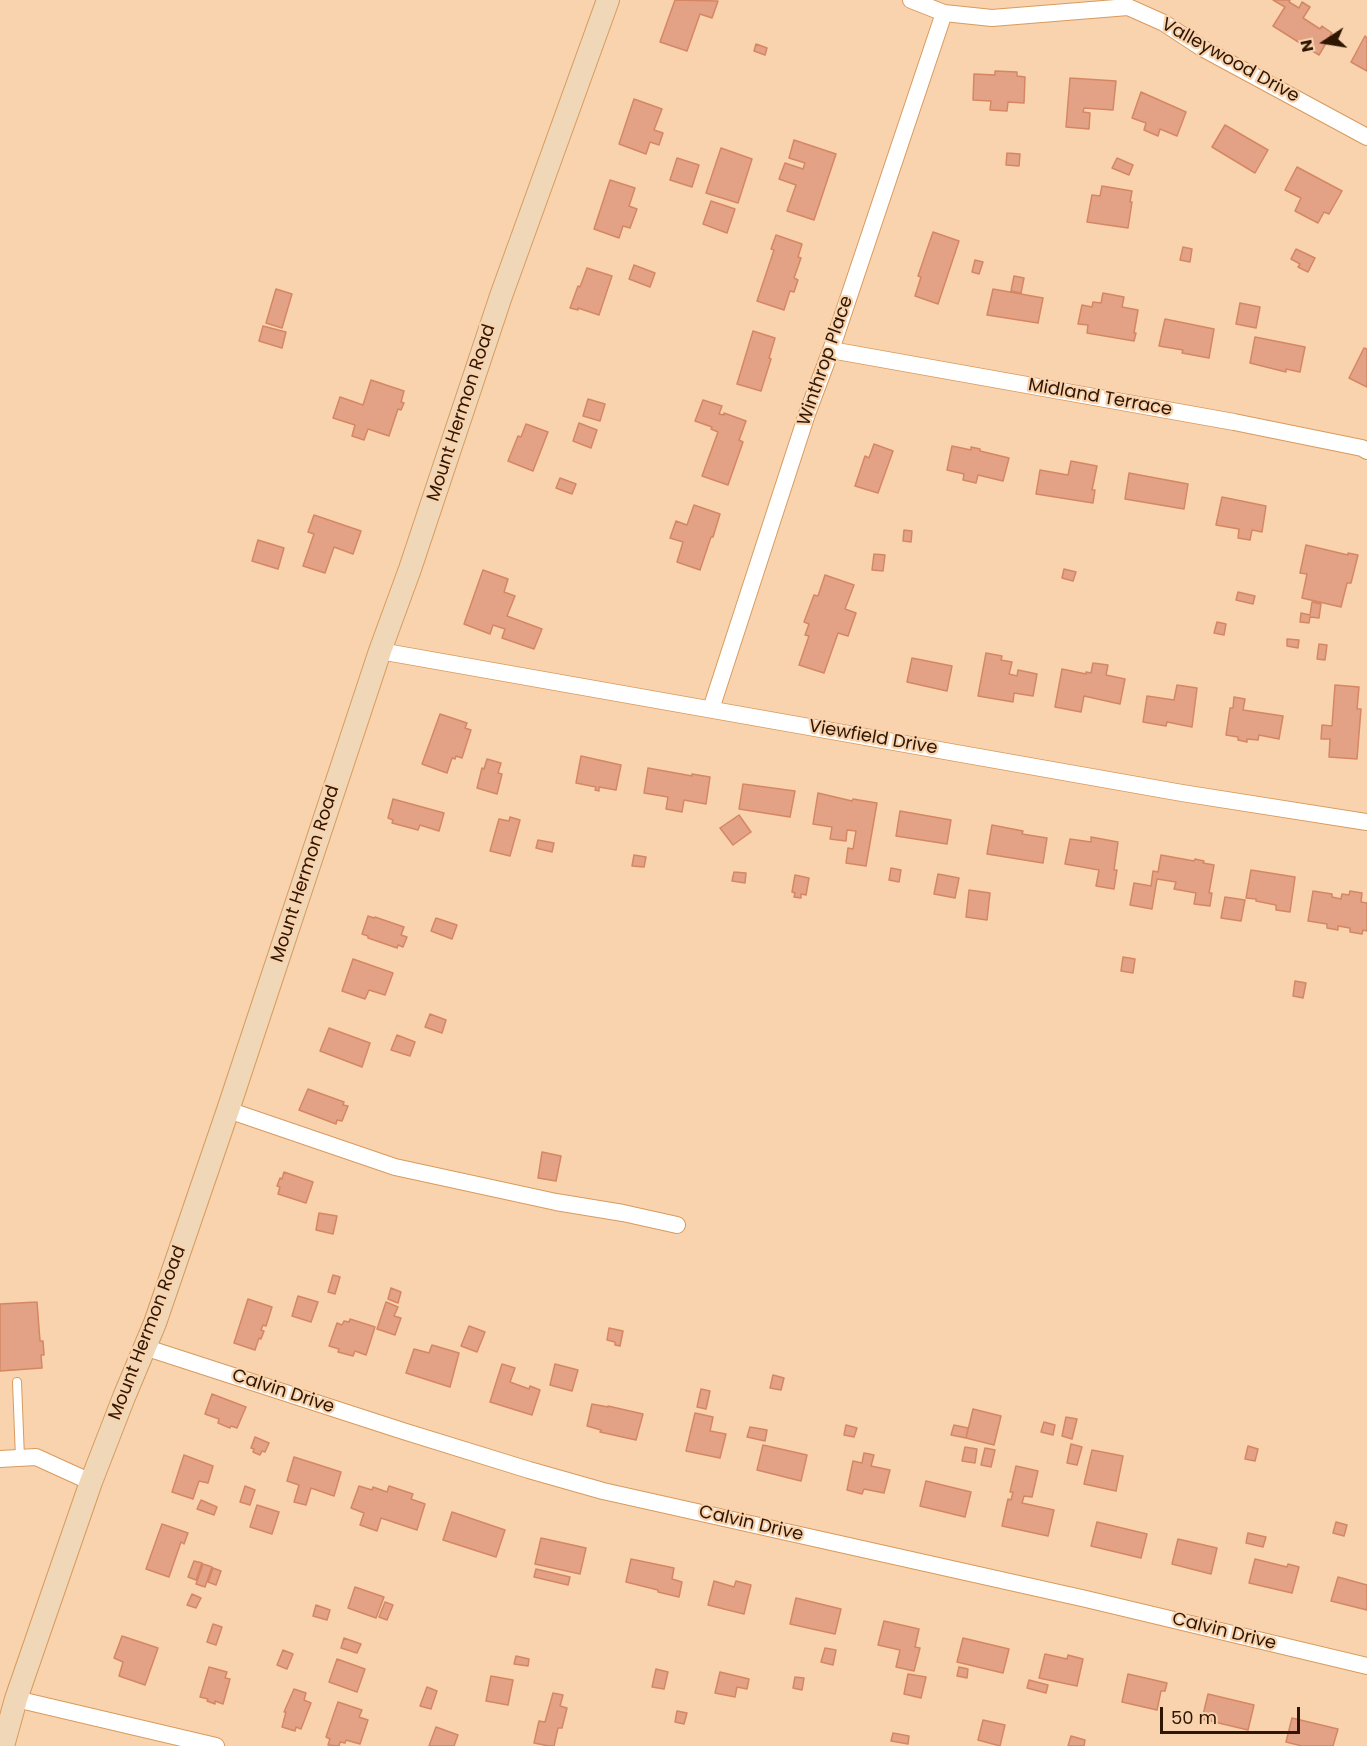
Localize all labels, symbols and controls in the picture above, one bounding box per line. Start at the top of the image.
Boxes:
north arrow [1295,12,1355,72]
street label: Valleywood Drive [1157,14,1303,108]
text: N [1294,38,1319,54]
street label: Winthrop Place [794,293,858,429]
street label: Mount Hermon Road [423,322,501,504]
street label: Midland Terrace [1026,375,1174,421]
street label: Viewfield Drive [807,716,939,760]
street label: Mount Hermon Road [267,783,345,965]
street label: Mount Hermon Road [105,1243,191,1423]
street label: Calvin Drive [229,1365,337,1419]
street label: Calvin Drive [697,1502,805,1546]
street label: Calvin Drive [1170,1609,1278,1655]
scale bar [1163,1695,1302,1733]
text: 50 m [1171,1705,1217,1730]

